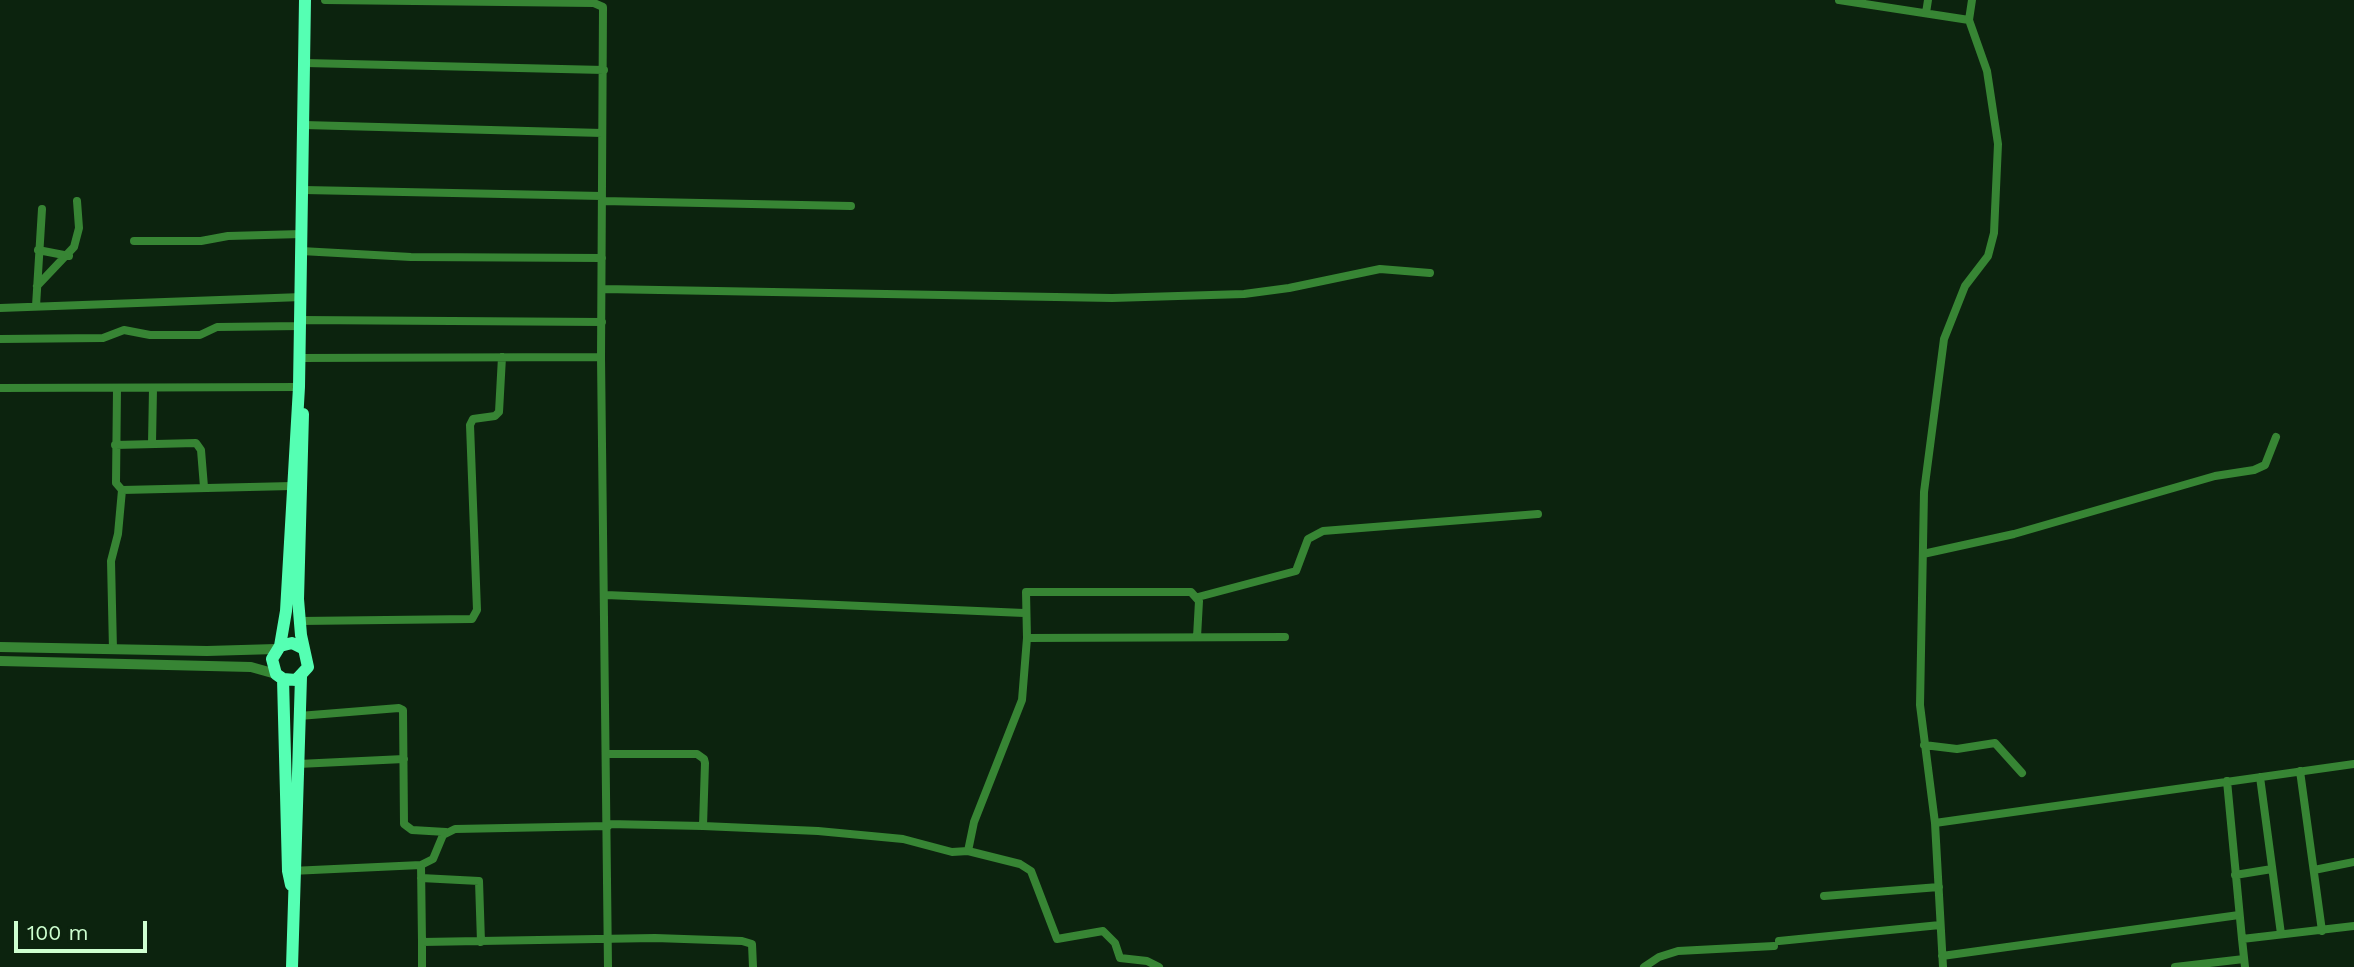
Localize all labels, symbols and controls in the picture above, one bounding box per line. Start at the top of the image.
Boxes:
scale bar [18,908,150,952]
text: 100 m [27,920,89,945]

